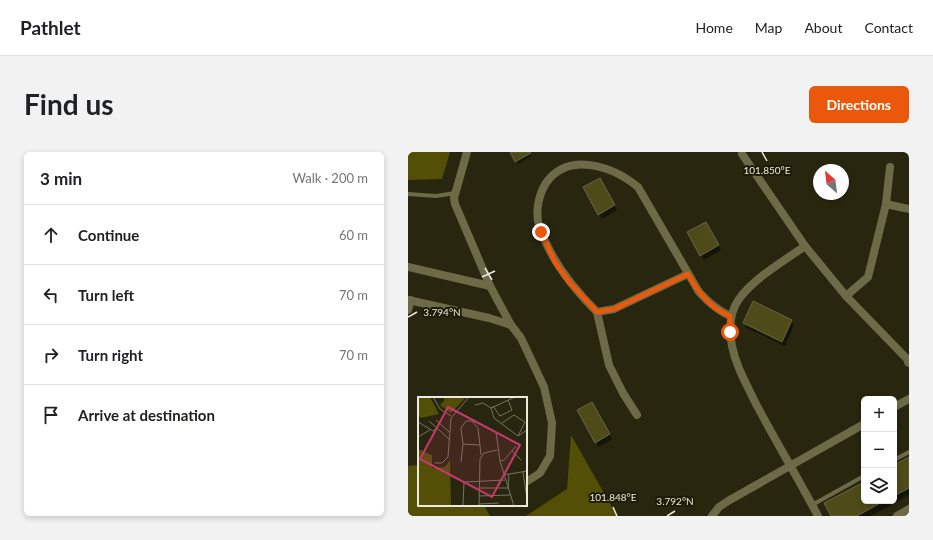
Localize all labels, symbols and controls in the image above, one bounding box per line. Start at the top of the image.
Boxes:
text: Pathlet [20,16,81,39]
text: Home [695,19,733,36]
text: Map [755,19,782,36]
text: About [804,19,842,36]
text: Contact [864,19,913,36]
button: Directions [809,86,909,123]
text: Find us [24,87,114,121]
text: 101.850°E [743,164,791,176]
north arrow [813,164,849,200]
text: 3 min [40,168,82,189]
text: Walk · 200 m [292,170,368,186]
route end [532,223,550,241]
icon: ahead [40,224,62,246]
text: Continue [78,226,139,244]
text: 60 m [339,227,368,243]
icon: left [40,284,62,306]
text: Turn left [78,286,134,304]
text: 70 m [339,287,368,303]
text: 3.794°N [423,306,461,318]
route start [721,323,739,341]
icon: right [40,344,62,366]
text: Turn right [78,346,143,364]
text: 70 m [339,347,368,363]
map controls [861,396,897,504]
button: + [861,396,897,432]
inset map [418,397,527,506]
icon: arrive [40,404,62,426]
text: Arrive at destination [78,406,215,424]
button: − [861,432,897,468]
button: layers [861,468,897,504]
text: 101.848°E [589,491,637,503]
text: 3.792°N [656,495,694,507]

